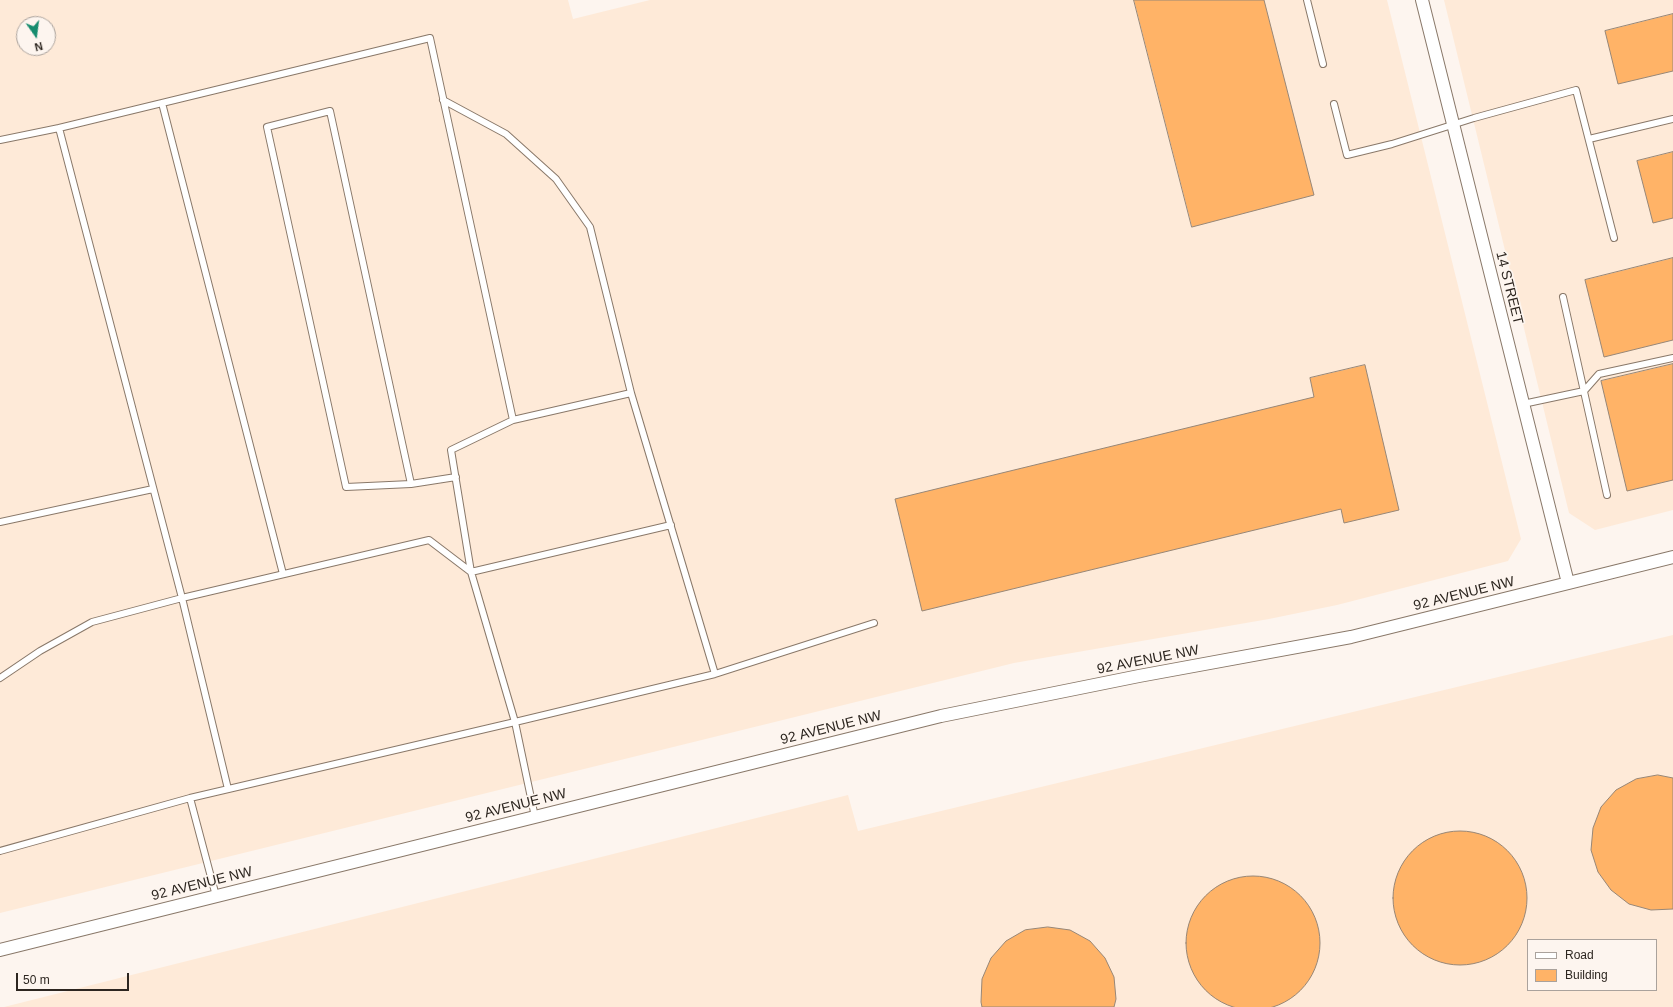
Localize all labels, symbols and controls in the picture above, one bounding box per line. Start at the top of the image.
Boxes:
north arrow [16,16,56,56]
text: N [33,40,44,53]
street label: 14 STREET [1492,250,1526,326]
street label: 92 AVENUE NW [1412,573,1516,615]
street label: 92 AVENUE NW [1096,642,1200,678]
street label: 92 AVENUE NW [779,707,883,749]
street label: 92 AVENUE NW [464,785,568,827]
street label: 92 AVENUE NW [150,863,254,905]
legend [1527,939,1657,991]
text: Road [1565,948,1594,962]
scale bar [18,965,131,991]
text: Building [1565,968,1608,982]
text: 50 m [23,973,50,987]

